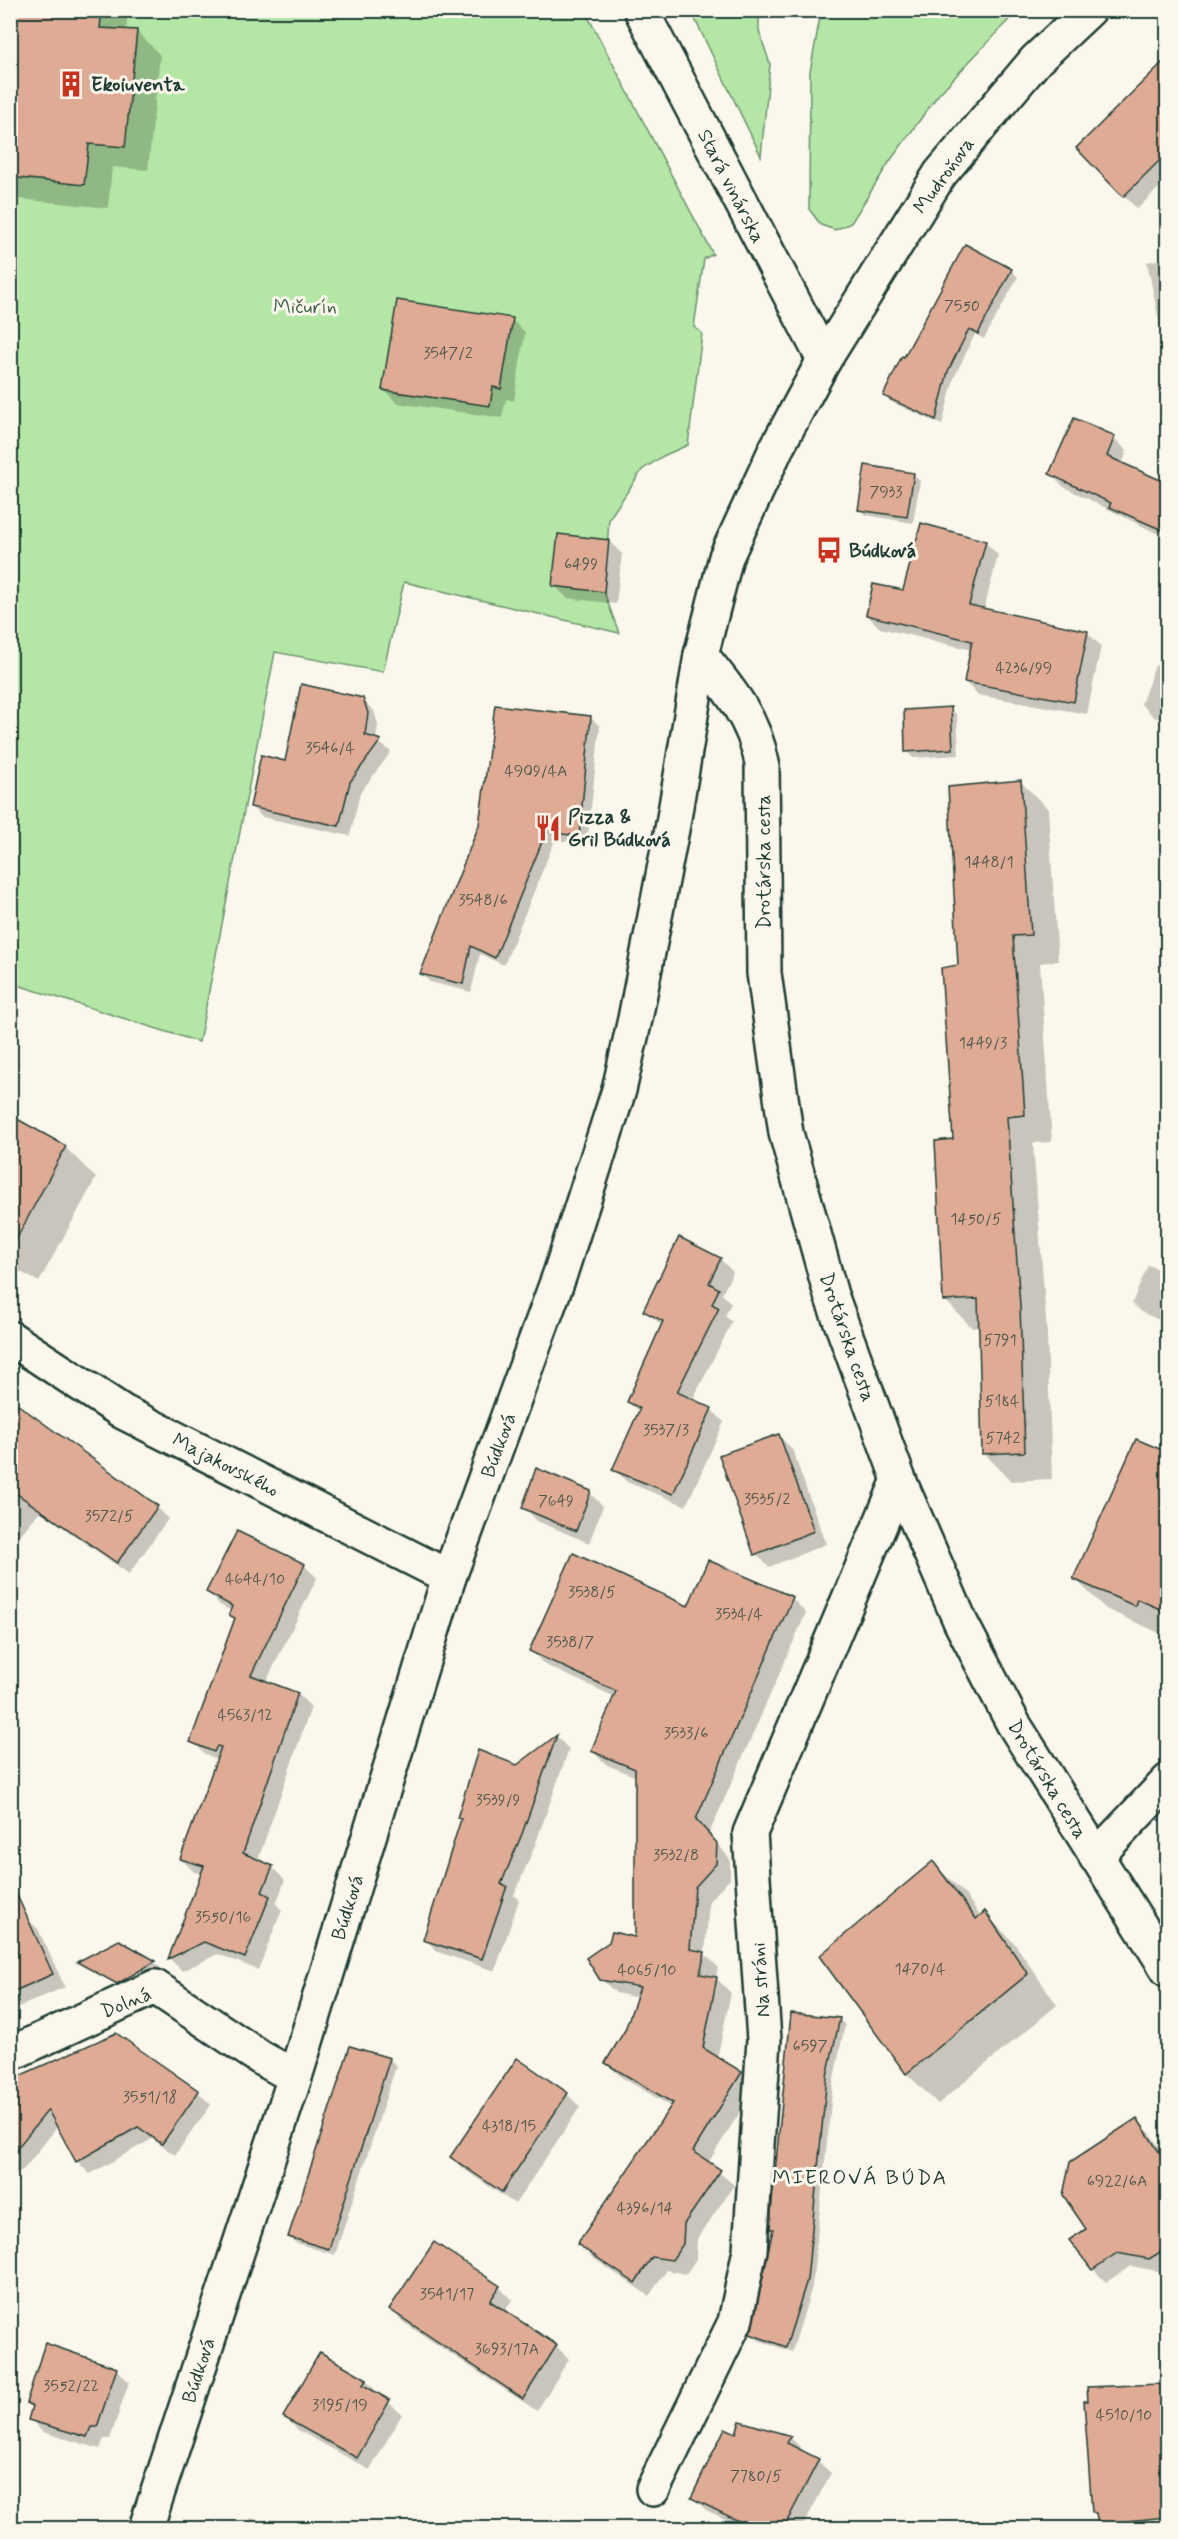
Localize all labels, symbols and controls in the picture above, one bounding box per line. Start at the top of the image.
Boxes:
building icon: Ekoiuventa [56,69,86,99]
place label: Ekoiuventa [91,72,185,99]
street label: Stará vinárska [690,125,771,248]
street label: Mudroňova [907,132,981,220]
park label: Mičurín [273,294,337,321]
house number: 7550 [944,296,980,317]
house number: 3547/2 [423,343,473,364]
house number: 7933 [869,482,903,503]
bus stop icon: Búdková [814,535,844,565]
place label: Búdková [849,538,916,565]
house number: 6499 [564,554,598,575]
house number: 4236/99 [996,658,1052,679]
house number: 3546/4 [305,738,355,759]
house number: 4909/4A [504,761,568,782]
street label: Drotárska cesta [751,795,778,929]
place label: Pizza & Gril Búdková [568,804,671,854]
restaurant icon: Pizza & Gril Búdková [533,813,563,843]
house number: 1448/1 [964,852,1014,873]
house number: 3548/6 [458,890,508,911]
house number: 1449/3 [959,1033,1007,1054]
house number: 1450/5 [950,1209,1002,1230]
street label: Drotárska cesta [812,1269,881,1406]
house number: 5791 [983,1330,1017,1351]
house number: 5184 [985,1391,1019,1412]
street label: Búdková [475,1409,524,1482]
house number: 3537/3 [643,1420,689,1441]
street label: Majakovského [167,1427,283,1504]
house number: 5742 [986,1428,1021,1449]
house number: 3535/2 [744,1489,791,1510]
house number: 7649 [538,1491,574,1512]
house number: 3572/5 [84,1506,134,1527]
house number: 4644/10 [225,1569,285,1590]
house number: 3538/5 [568,1582,616,1603]
house number: 3534/4 [715,1604,763,1625]
house number: 3538/7 [546,1632,594,1653]
house number: 4563/12 [217,1705,273,1726]
street label: Drotárska cesta [1000,1715,1093,1845]
house number: 3533/6 [664,1723,708,1744]
house number: 3539/9 [476,1790,521,1811]
house number: 3532/8 [653,1845,699,1866]
street label: Búdková [326,1871,371,1944]
house number: 3550/16 [195,1907,251,1928]
street label: Na stráni [745,1941,778,2018]
house number: 1470/4 [894,1959,946,1980]
house number: 4065/10 [618,1960,676,1981]
street label: Dolná [97,1981,156,2026]
house number: 6597 [793,2036,828,2057]
house number: 3551/18 [123,2087,177,2108]
house number: 4318/15 [482,2116,536,2137]
district label: MIEROVÁ BÚDA [772,2164,948,2192]
house number: 6922/6A [1087,2171,1147,2192]
house number: 4396/14 [617,2198,674,2219]
house number: 3541/17 [420,2284,474,2305]
street label: Búdková [176,2334,223,2407]
house number: 3693/17A [475,2339,539,2360]
house number: 3552/22 [43,2376,99,2397]
house number: 3195/19 [312,2395,368,2416]
house number: 4510/10 [1096,2405,1152,2426]
house number: 7780/5 [730,2466,782,2487]

